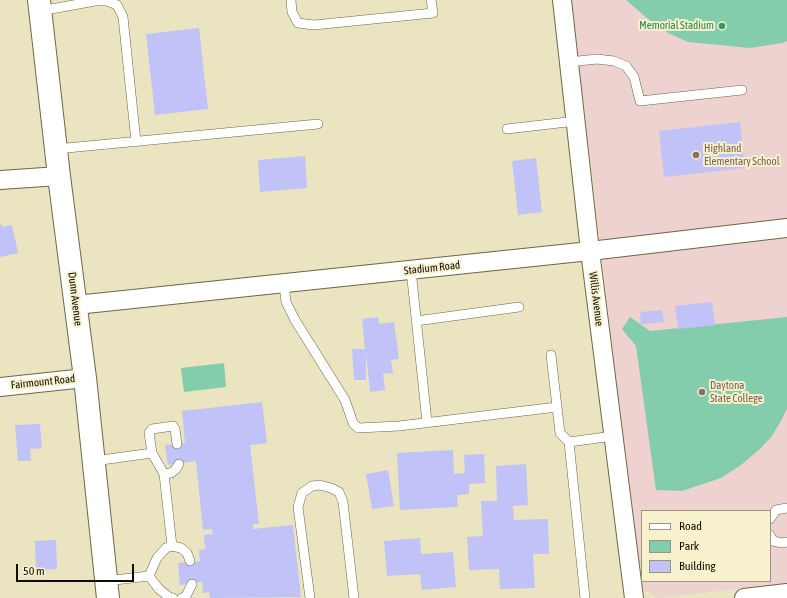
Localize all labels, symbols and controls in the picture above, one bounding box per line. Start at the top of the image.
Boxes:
place label: Memorial Stadium [639,19,714,33]
marker: Memorial Stadium [717,21,727,31]
place label: Highland Elementary School [704,142,780,168]
marker: Highland Elementary School [691,150,701,160]
street label: Stadium Road [403,258,461,278]
street label: Dunn Avenue [65,271,85,327]
street label: Willis Avenue [586,271,606,327]
street label: Fairmount Road [10,372,76,392]
place label: Daytona State College [710,379,763,405]
marker: Daytona State College [697,387,707,397]
legend [641,510,771,582]
text: Road [679,519,702,533]
text: Park [679,539,699,553]
scale bar [18,556,136,582]
text: Building [679,559,716,573]
text: 50 m [23,564,45,578]

